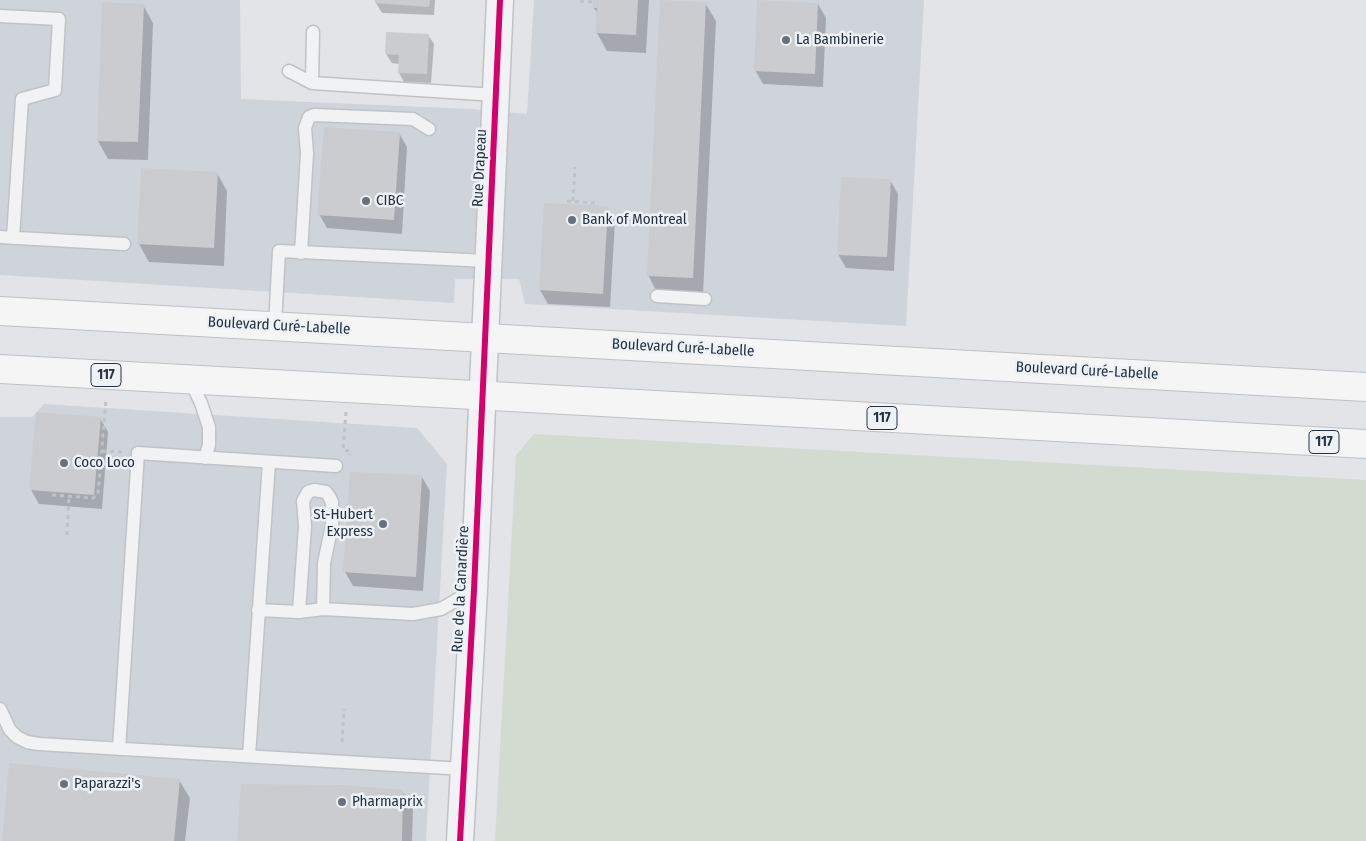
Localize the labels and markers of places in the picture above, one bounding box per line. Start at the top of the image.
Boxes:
place label: La Bambinerie [796,31,884,49]
marker: La Bambinerie [780,34,792,46]
place label: CIBC [376,192,403,210]
marker: CIBC [360,195,372,207]
place label: Bank of Montreal [582,211,687,229]
marker: Bank of Montreal [566,214,578,226]
place label: Coco Loco [74,454,135,472]
marker: Coco Loco [58,457,70,469]
place label: St-Hubert Express [313,506,373,541]
marker: St-Hubert Express [377,518,389,530]
place label: Paparazzi's [74,775,141,793]
marker: Paparazzi's [58,778,70,790]
place label: Pharmaprix [352,793,422,811]
marker: Pharmaprix [336,796,348,808]

